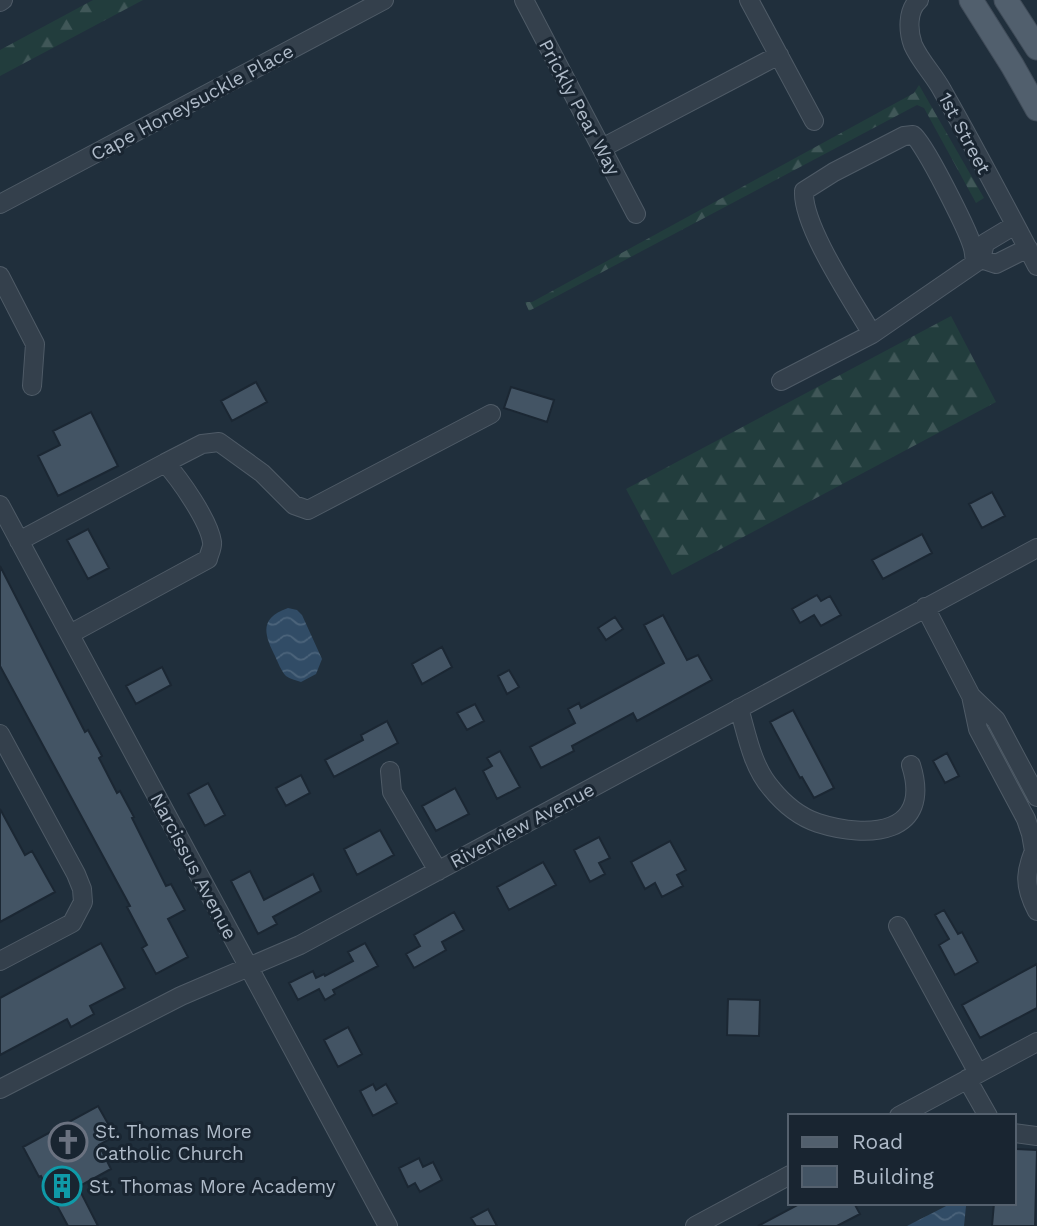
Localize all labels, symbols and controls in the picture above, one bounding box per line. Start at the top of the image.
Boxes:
street label: Prickly Pear Way [534,35,625,179]
street label: Cape Honeysuckle Place [87,39,298,166]
street label: 1st Street [933,89,996,178]
street label: Riverview Avenue [446,778,598,873]
street label: Narcissus Avenue [145,789,242,943]
legend [788,1114,1016,1205]
place label: St. Thomas More Catholic Church [95,1120,252,1165]
church icon: St. Thomas More Catholic Church [47,1121,89,1163]
text: Road [852,1129,903,1154]
text: Building [852,1164,934,1189]
building icon: St. Thomas More Academy [41,1165,83,1207]
place label: St. Thomas More Academy [89,1175,336,1198]

